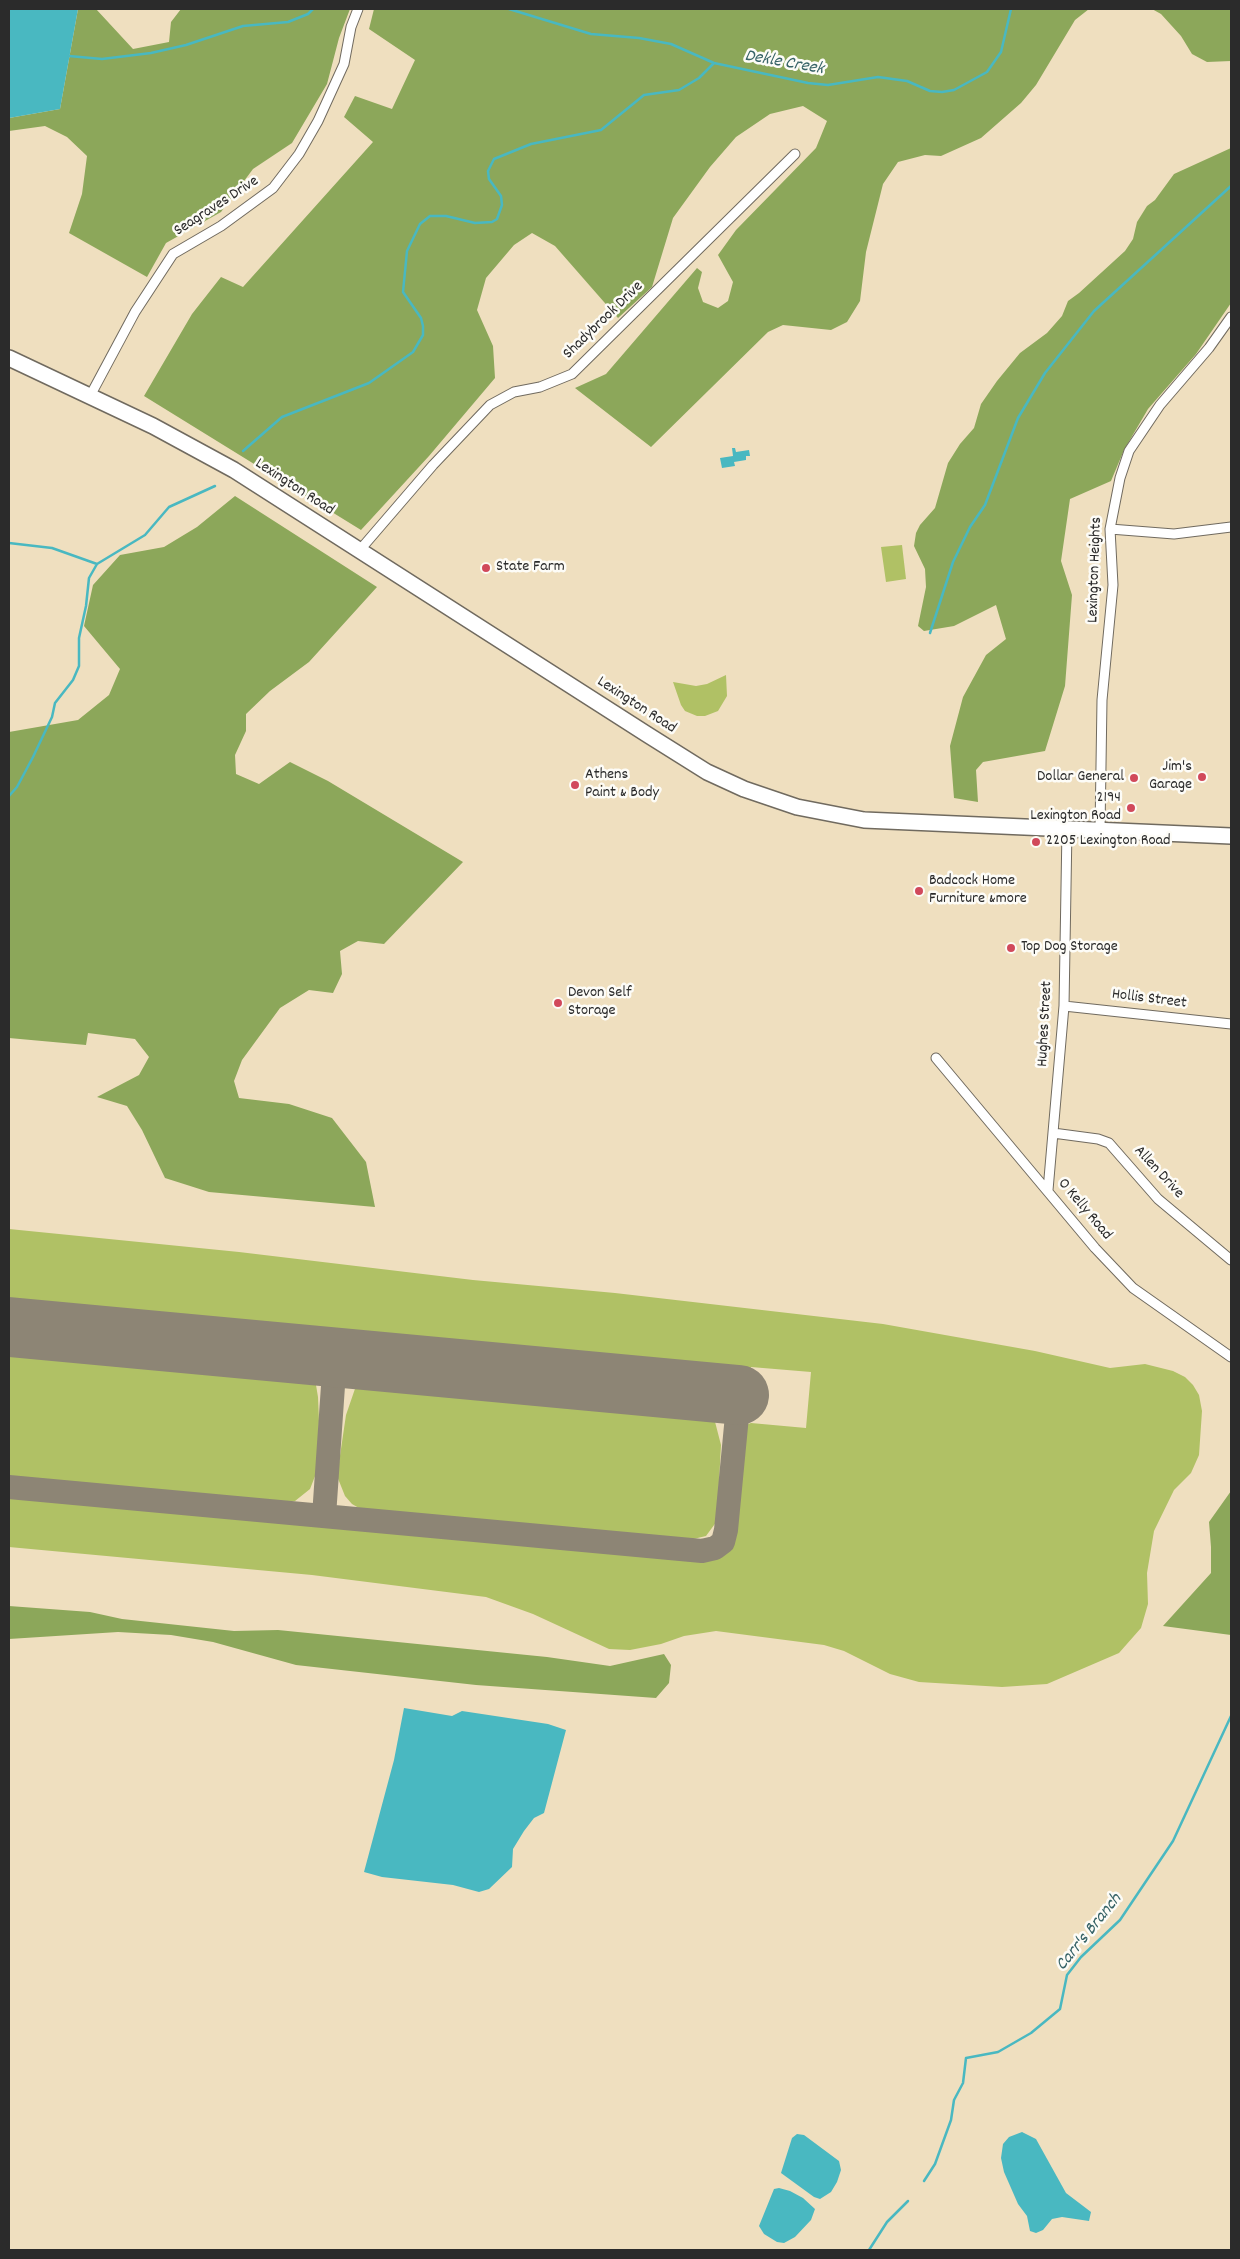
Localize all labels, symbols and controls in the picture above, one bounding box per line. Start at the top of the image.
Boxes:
water label: Dekle Creek [743,46,825,82]
street label: Seagraves Drive [171,173,263,241]
street label: Shadybrook Drive [560,278,648,364]
street label: Lexington Road [251,455,337,521]
street label: Lexington Heights [1085,517,1107,623]
place label: State Farm [496,558,565,578]
marker: State Farm [480,562,492,574]
street label: Lexington Road [593,673,679,739]
place label: Jim's Garage [1149,758,1192,796]
place label: Athens Paint & Body [585,766,659,804]
place label: Dollar General [1037,768,1124,788]
marker: Jim's Garage [1196,771,1208,783]
marker: Dollar General [1128,772,1140,784]
marker: Athens Paint & Body [569,779,581,791]
place label: 2194 Lexington Road [1030,789,1121,827]
marker: 2194 Lexington Road [1125,802,1137,814]
place label: 2205 Lexington Road [1046,832,1171,852]
marker: 2205 Lexington Road [1030,836,1042,848]
place label: Badcock Home Furniture &more [929,872,1027,910]
marker: Badcock Home Furniture &more [913,885,925,897]
place label: Top Dog Storage [1021,938,1118,958]
marker: Top Dog Storage [1005,942,1017,954]
street label: Hughes Street [1034,981,1058,1067]
place label: Devon Self Storage [568,984,632,1022]
street label: Hollis Street [1111,986,1187,1014]
marker: Devon Self Storage [552,997,564,1009]
street label: Allen Drive [1129,1143,1187,1203]
street label: O Kelly Road [1053,1175,1115,1245]
water label: Carr's Branch [1052,1890,1128,1976]

